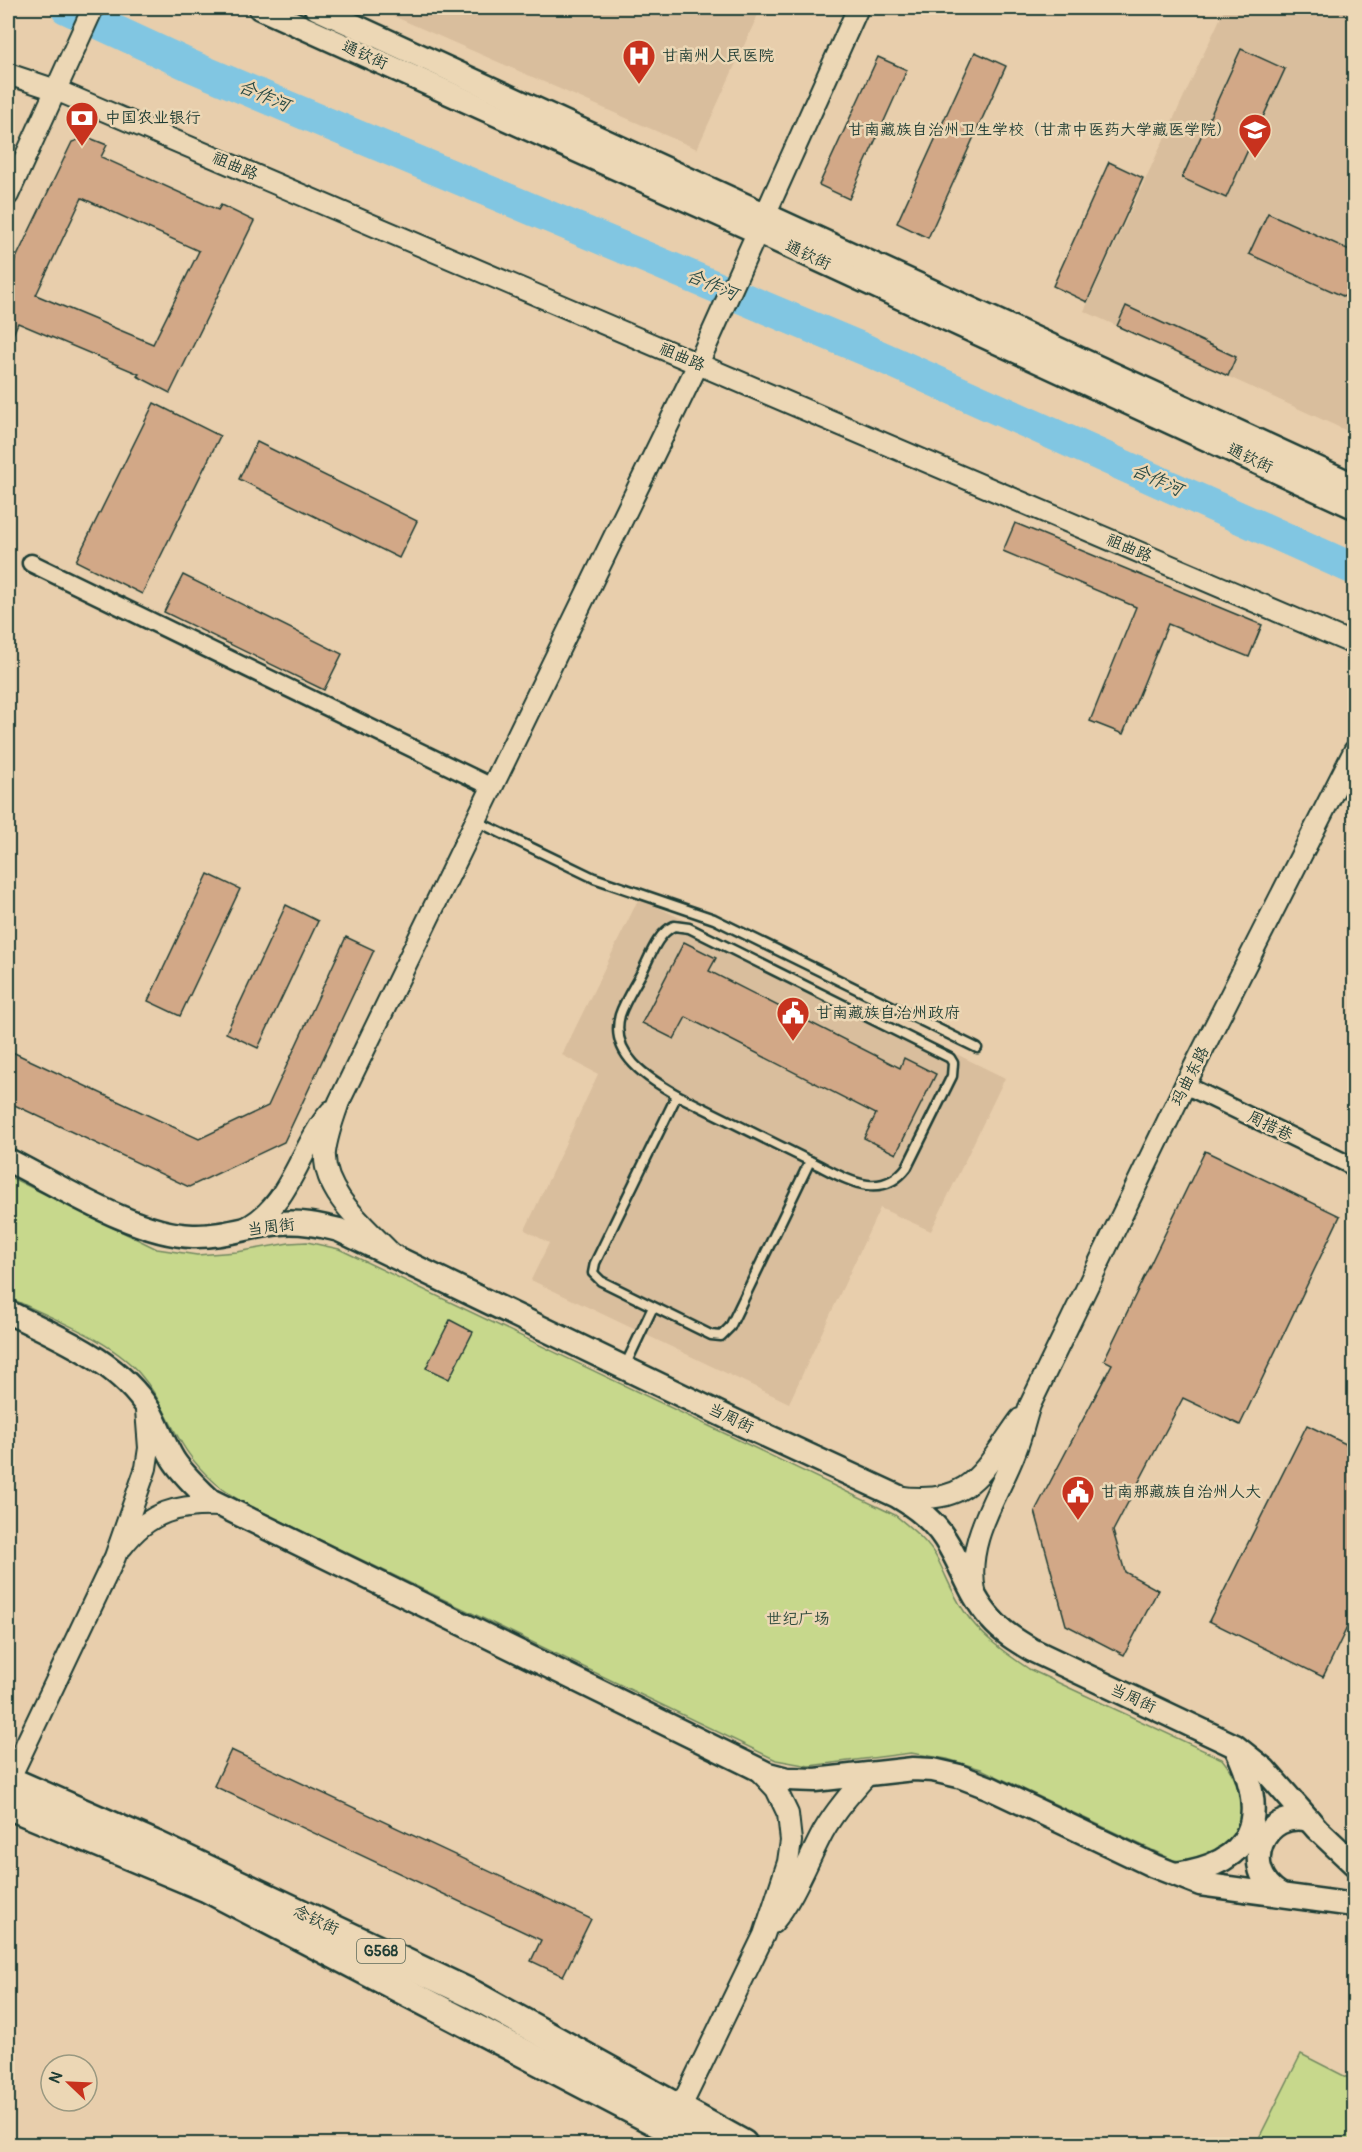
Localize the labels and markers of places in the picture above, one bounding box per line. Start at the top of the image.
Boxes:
hospital icon: 甘南州人民医院 [621,38,657,85]
place label: 甘南州人民医院 [662,46,774,66]
bank icon: 中国农业银行 [64,100,100,147]
place label: 中国农业银行 [105,108,201,128]
school or university icon: 甘南藏族自治州卫生学校（甘肃中医药大学藏医学院） [1237,112,1273,159]
place label: 甘南藏族自治州卫生学校（甘肃中医药大学藏医学院） [848,120,1232,140]
public building icon: 甘南藏族自治州政府 [775,995,811,1042]
place label: 甘南藏族自治州政府 [816,1003,960,1023]
public building icon: 甘南那藏族自治州人大 [1060,1474,1096,1521]
place label: 甘南那藏族自治州人大 [1101,1482,1261,1502]

